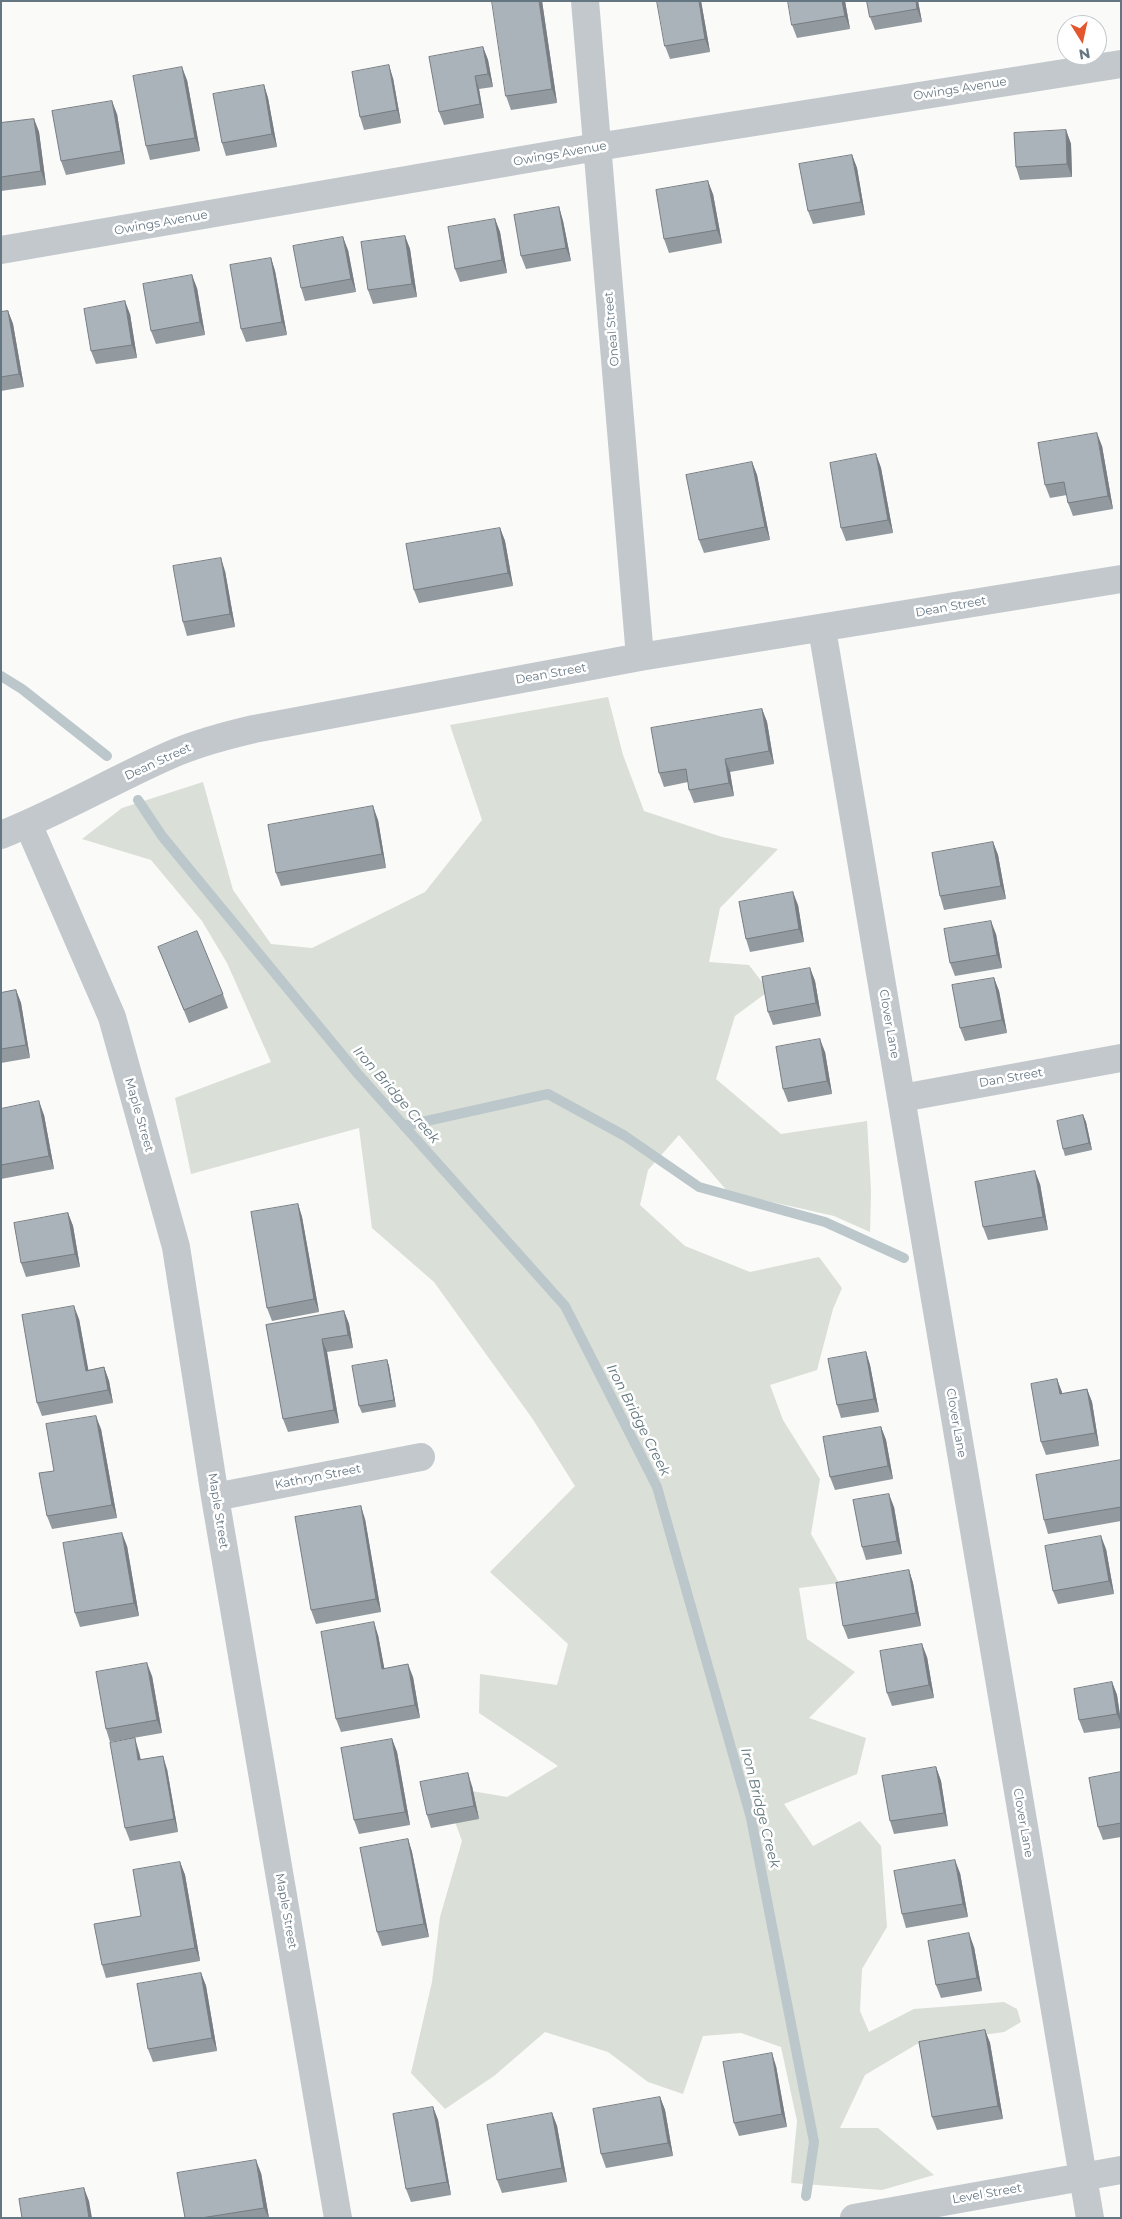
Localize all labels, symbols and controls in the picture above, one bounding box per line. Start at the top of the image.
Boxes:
north arrow [1057,15,1107,65]
text: N [1077,44,1092,64]
street label: Owings Avenue [912,75,1008,103]
street label: Owings Avenue [512,139,608,169]
street label: Owings Avenue [113,208,209,238]
street label: Oneal Street [602,291,622,367]
street label: Dean Street [914,594,988,620]
street label: Dean Street [514,661,588,687]
street label: Dean Street [123,740,193,784]
street label: Clover Lane [876,988,902,1060]
water label: Iron Bridge Creek [349,1043,443,1147]
street label: Dan Street [978,1065,1044,1091]
street label: Maple Street [122,1076,156,1154]
water label: Iron Bridge Creek [603,1361,673,1479]
street label: Clover Lane [943,1387,969,1459]
street label: Kathryn Street [274,1462,362,1492]
street label: Maple Street [205,1472,231,1550]
water label: Iron Bridge Creek [737,1746,783,1870]
street label: Clover Lane [1010,1787,1036,1859]
street label: Maple Street [272,1872,300,1950]
street label: Level Street [951,2181,1023,2207]

